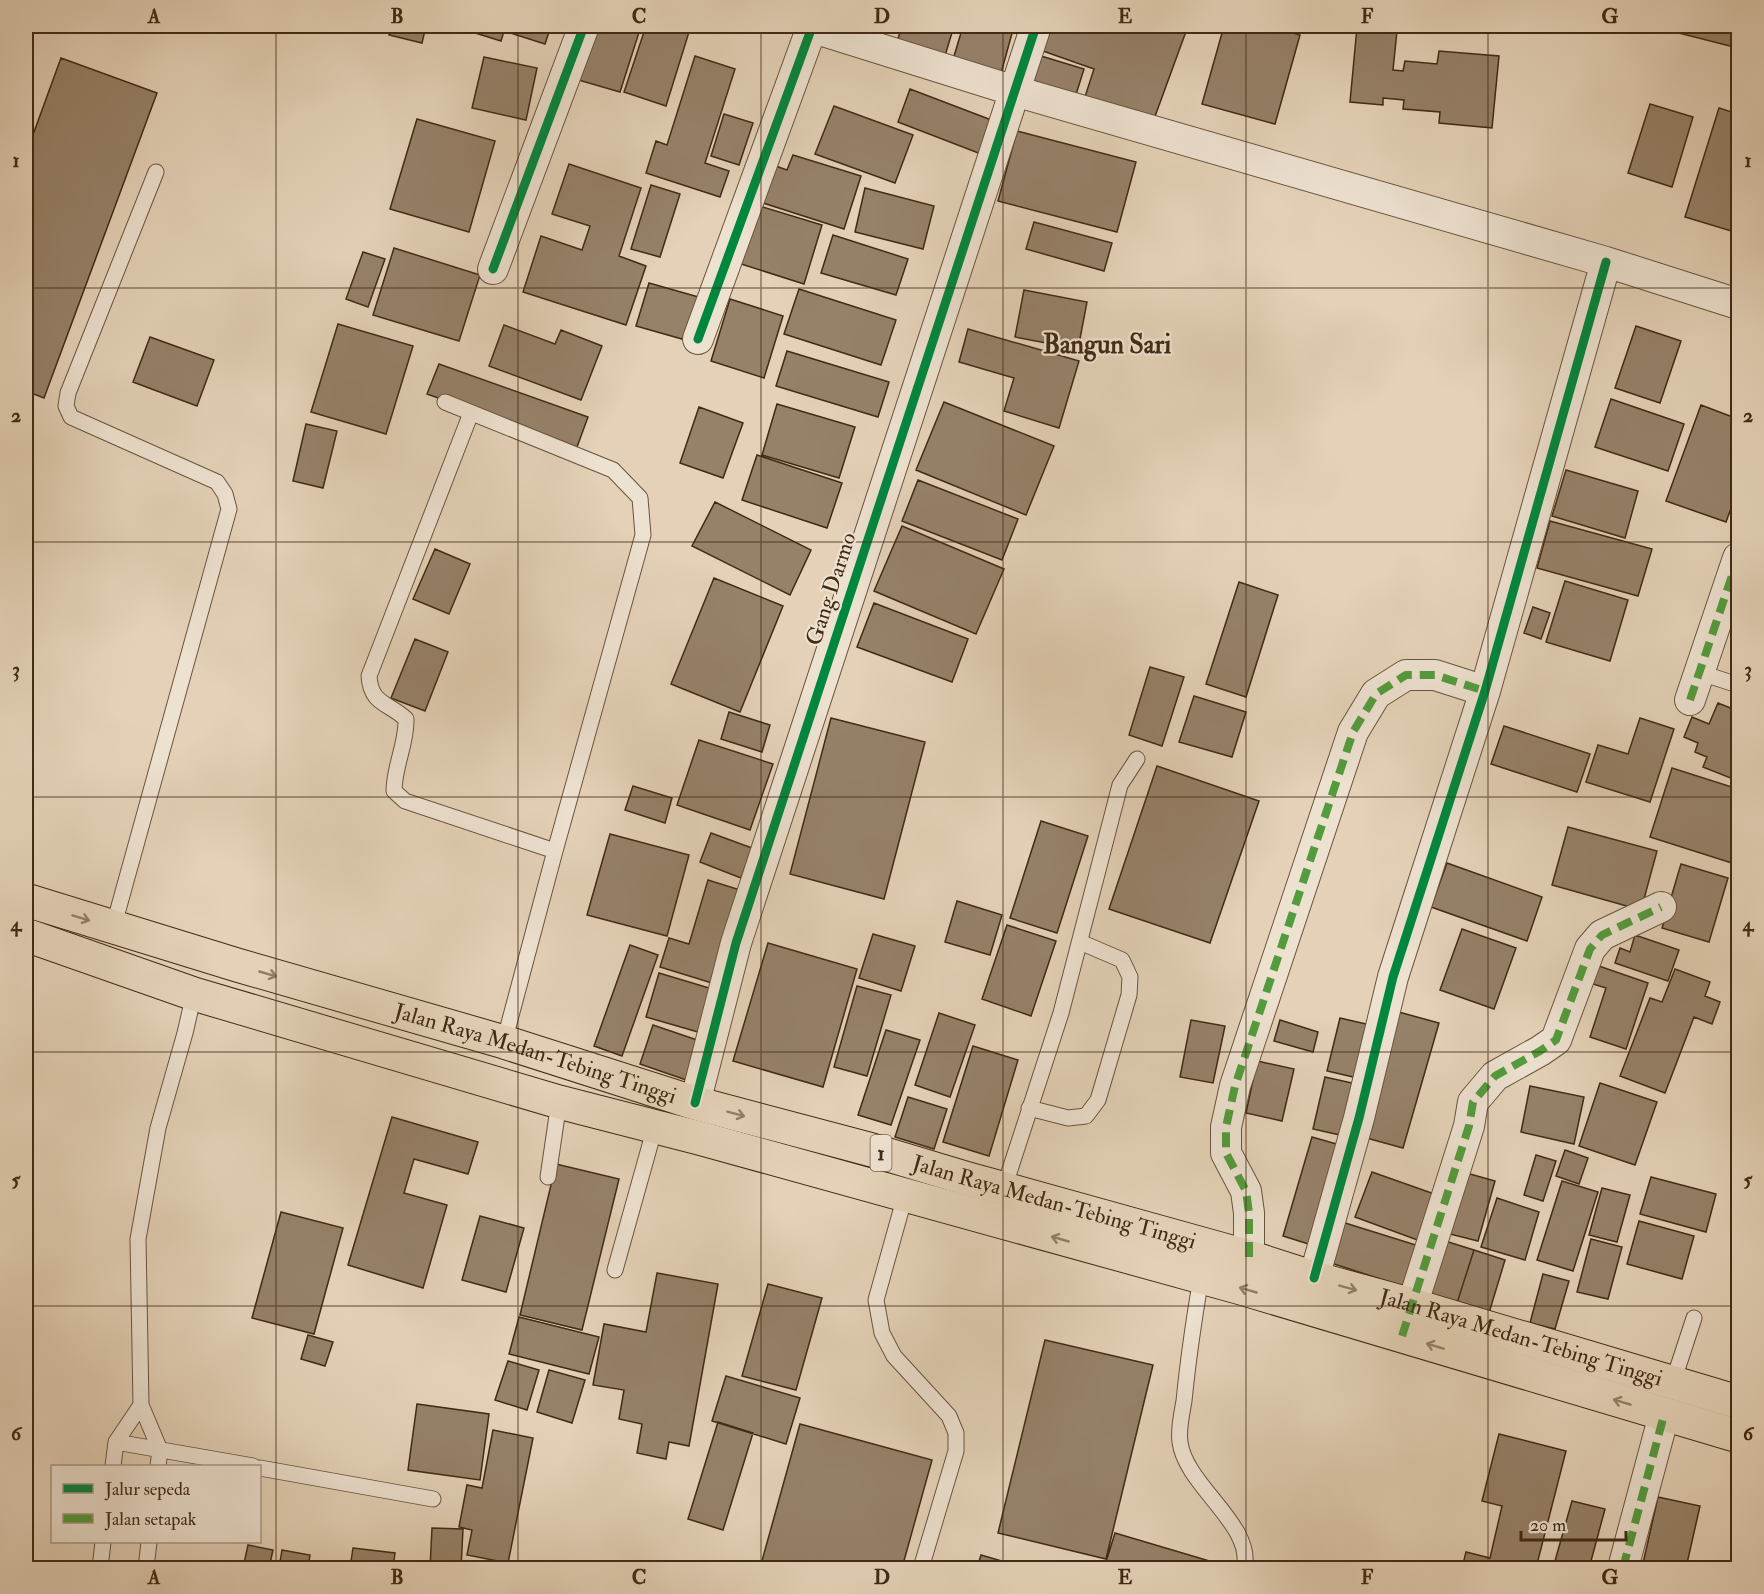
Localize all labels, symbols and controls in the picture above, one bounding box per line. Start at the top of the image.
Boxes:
text: A [147,4,161,29]
text: B [390,4,404,29]
text: C [632,4,646,29]
text: D [874,4,890,29]
text: E [1118,4,1133,29]
text: F [1361,4,1374,29]
text: G [1602,4,1619,29]
text: 1 [12,148,20,173]
text: 1 [1744,148,1752,173]
district label: Bangun Sari [1043,329,1171,362]
text: 2 [11,403,21,428]
text: 2 [1743,403,1753,428]
street label: Gang Darmo [800,529,862,649]
text: 3 [12,657,20,682]
text: 3 [1744,657,1752,682]
text: 4 [10,912,23,937]
text: 4 [1742,912,1755,937]
one-way arrow [71,913,90,924]
one-way arrow [258,969,277,980]
street label: Jalan Raya Medan-Tebing Tinggi [390,997,680,1110]
one-way arrow [727,1109,746,1121]
road number: 1 [870,1135,892,1171]
street label: Jalan Raya Medan-Tebing Tinggi [908,1149,1200,1256]
text: 5 [12,1167,22,1192]
text: 5 [1744,1167,1754,1192]
one-way arrow [1051,1233,1070,1244]
one-way arrow [1338,1282,1357,1294]
street label: Jalan Raya Medan-Tebing Tinggi [1375,1282,1666,1393]
one-way arrow [1239,1284,1258,1295]
one-way arrow [1426,1340,1445,1351]
one-way arrow [1613,1396,1632,1407]
text: 6 [11,1421,23,1446]
text: 6 [1743,1421,1755,1446]
legend [51,1465,261,1543]
text: Jalur sepeda [104,1478,191,1501]
scale bar [1521,1504,1626,1542]
text: Jalan setapak [104,1508,197,1531]
text: 20 m [1530,1514,1566,1537]
text: A [147,1565,161,1590]
text: B [390,1565,404,1590]
text: C [632,1565,646,1590]
text: D [874,1565,890,1590]
text: E [1118,1565,1133,1590]
text: F [1361,1565,1374,1590]
text: G [1602,1565,1619,1590]

